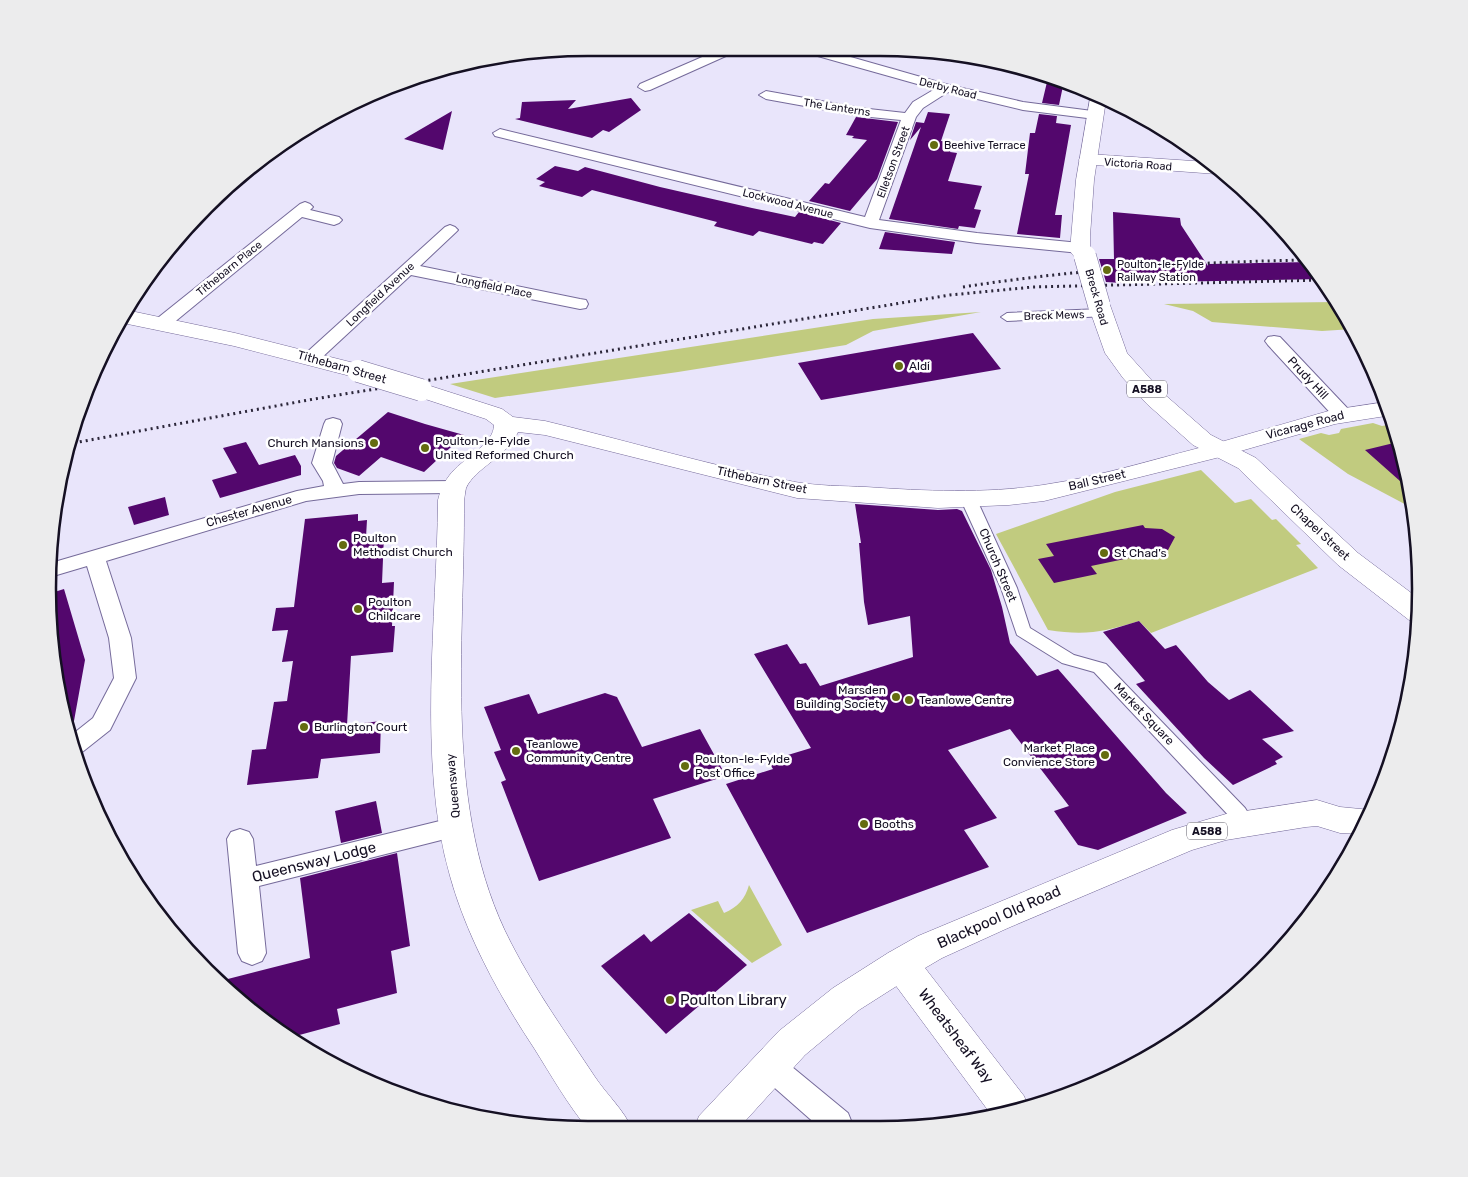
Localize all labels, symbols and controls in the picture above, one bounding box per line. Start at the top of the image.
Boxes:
street label: Derby Road [918,75,978,102]
street label: The Lanterns [803,96,872,119]
street label: Elletson Street [874,124,913,200]
marker: Beehive Terrace [928,139,940,151]
place label: Beehive Terrace [944,139,1026,152]
street label: Victoria Road [1103,156,1172,173]
street label: Lockwood Avenue [741,186,835,221]
street label: Tithebarn Place [194,238,265,299]
place label: Poulton-le-Fylde Railway Station [1117,258,1204,284]
street label: Longfield Avenue [344,260,417,329]
marker: Poulton-le-Fylde Railway Station [1101,264,1113,276]
street label: Breck Road [1082,267,1111,327]
street label: Longfield Place [455,272,533,301]
street label: Breck Mews [1023,308,1085,323]
street label: Tithebarn Street [296,348,388,386]
street label: Prudy Hill [1285,354,1331,402]
place label: Aldi [909,359,930,373]
marker: Aldi [893,360,905,372]
road number: A588 [1127,380,1167,398]
street label: Vicarage Road [1264,408,1346,442]
place label: Poulton-le-Fylde United Reformed Church [435,434,574,462]
place label: Church Mansions [267,436,364,450]
marker: Church Mansions [368,437,380,449]
marker: Poulton-le-Fylde United Reformed Church [419,442,431,454]
street label: Tithebarn Street [716,464,809,496]
street label: Ball Street [1067,467,1127,493]
street label: Chester Avenue [205,492,294,530]
street label: Chapel Street [1287,501,1353,563]
street label: Church Street [976,526,1020,604]
place label: Poulton Methodist Church [353,531,453,559]
marker: Poulton Methodist Church [337,539,349,551]
place label: St Chad's [1114,546,1167,560]
marker: St Chad's [1098,547,1110,559]
place label: Poulton Childcare [368,595,421,623]
marker: Poulton Childcare [352,603,364,615]
street label: Market Square [1111,680,1177,748]
place label: Marsden Building Society [796,683,886,711]
marker: Marsden Building Society [890,691,902,703]
place label: Teanlowe Centre [919,693,1012,707]
marker: Teanlowe Centre [903,694,915,706]
place label: Burlington Court [314,720,408,734]
marker: Burlington Court [298,721,310,733]
place label: Teanlowe Community Centre [526,737,632,765]
place label: Market Place Convience Store [1003,741,1095,769]
marker: Teanlowe Community Centre [510,745,522,757]
marker: Market Place Convience Store [1099,749,1111,761]
place label: Poulton-le-Fylde Post Office [695,752,790,780]
street label: Queensway [443,753,463,819]
marker: Poulton-le-Fylde Post Office [679,760,691,772]
place label: Booths [874,817,914,831]
marker: Booths [858,818,870,830]
road number: A588 [1187,822,1227,839]
street label: Queensway Lodge [250,838,378,886]
street label: Blackpool Old Road [934,882,1064,952]
street label: Wheatsheaf Way [915,985,997,1087]
place label: Poulton Library [680,991,787,1009]
marker: Poulton Library [664,994,676,1006]

